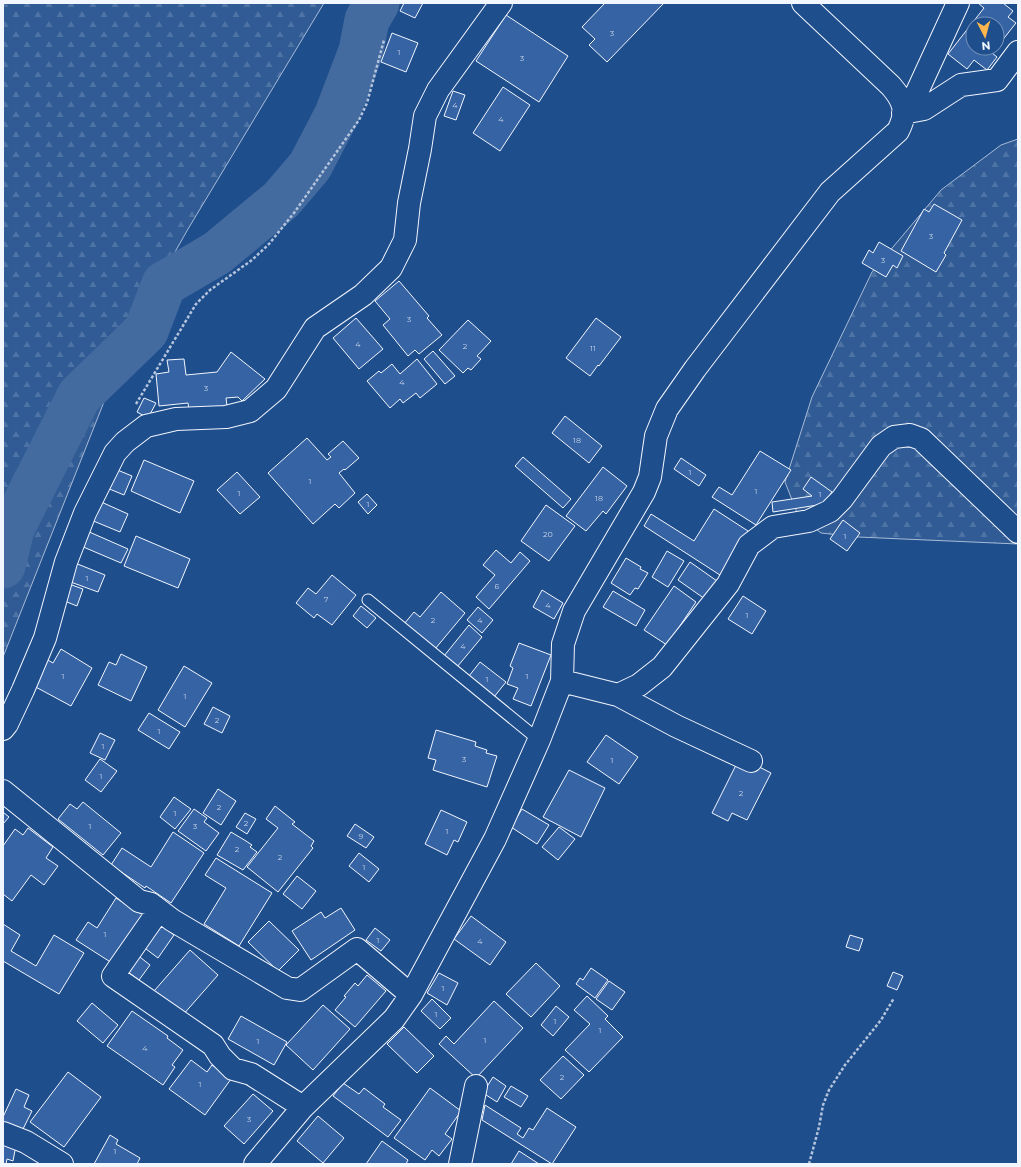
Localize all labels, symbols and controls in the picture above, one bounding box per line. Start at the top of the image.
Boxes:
north arrow [965,16,1005,56]
house number: 3 [610,28,615,38]
text: N [981,39,991,53]
house number: 1 [398,47,400,57]
house number: 3 [520,53,525,63]
house number: 4 [452,100,458,110]
house number: 4 [498,114,504,124]
house number: 3 [929,231,934,241]
house number: 3 [881,255,886,265]
house number: 3 [407,314,412,324]
house number: 4 [355,339,361,349]
house number: 2 [463,341,468,351]
house number: 11 [590,343,596,353]
house number: 4 [399,377,405,387]
house number: 3 [204,383,209,393]
house number: 18 [573,435,581,445]
house number: 1 [689,467,691,477]
house number: 1 [309,476,311,486]
house number: 1 [755,486,757,496]
house number: 1 [238,488,240,498]
house number: 1 [819,489,821,499]
house number: 18 [595,493,603,503]
house number: 1 [367,499,369,509]
house number: 20 [543,529,553,539]
house number: 1 [844,531,846,541]
house number: 1 [86,573,88,583]
house number: 6 [495,581,500,591]
house number: 7 [324,594,329,604]
house number: 4 [545,600,551,610]
house number: 1 [746,610,748,620]
house number: 2 [431,615,436,625]
house number: 4 [477,615,483,625]
house number: 4 [460,641,466,651]
house number: 1 [62,671,64,681]
house number: 1 [526,671,528,681]
house number: 1 [486,674,488,684]
house number: 1 [184,691,186,701]
house number: 2 [215,715,220,725]
house number: 1 [158,726,160,736]
house number: 1 [102,741,104,751]
house number: 3 [462,754,467,764]
house number: 1 [611,755,613,765]
house number: 1 [100,771,102,781]
house number: 2 [739,788,744,798]
house number: 2 [217,802,222,812]
house number: 1 [174,808,176,818]
house number: 2 [244,818,249,828]
house number: 1 [89,821,91,831]
house number: 3 [193,821,198,831]
house number: 1 [446,826,448,836]
house number: 9 [359,831,364,841]
house number: 2 [235,844,240,854]
house number: 2 [278,852,283,862]
house number: 1 [363,862,365,872]
house number: 1 [104,929,106,939]
house number: 1 [377,935,379,945]
house number: 4 [477,936,483,946]
house number: 1 [442,983,444,993]
house number: 1 [435,1009,437,1019]
house number: 1 [554,1016,556,1026]
house number: 1 [599,1025,601,1035]
house number: 1 [484,1035,486,1045]
house number: 1 [257,1036,259,1046]
house number: 4 [142,1043,148,1053]
house number: 2 [560,1072,565,1082]
house number: 1 [199,1079,201,1089]
house number: 3 [247,1114,252,1124]
house number: 1 [114,1146,116,1156]

